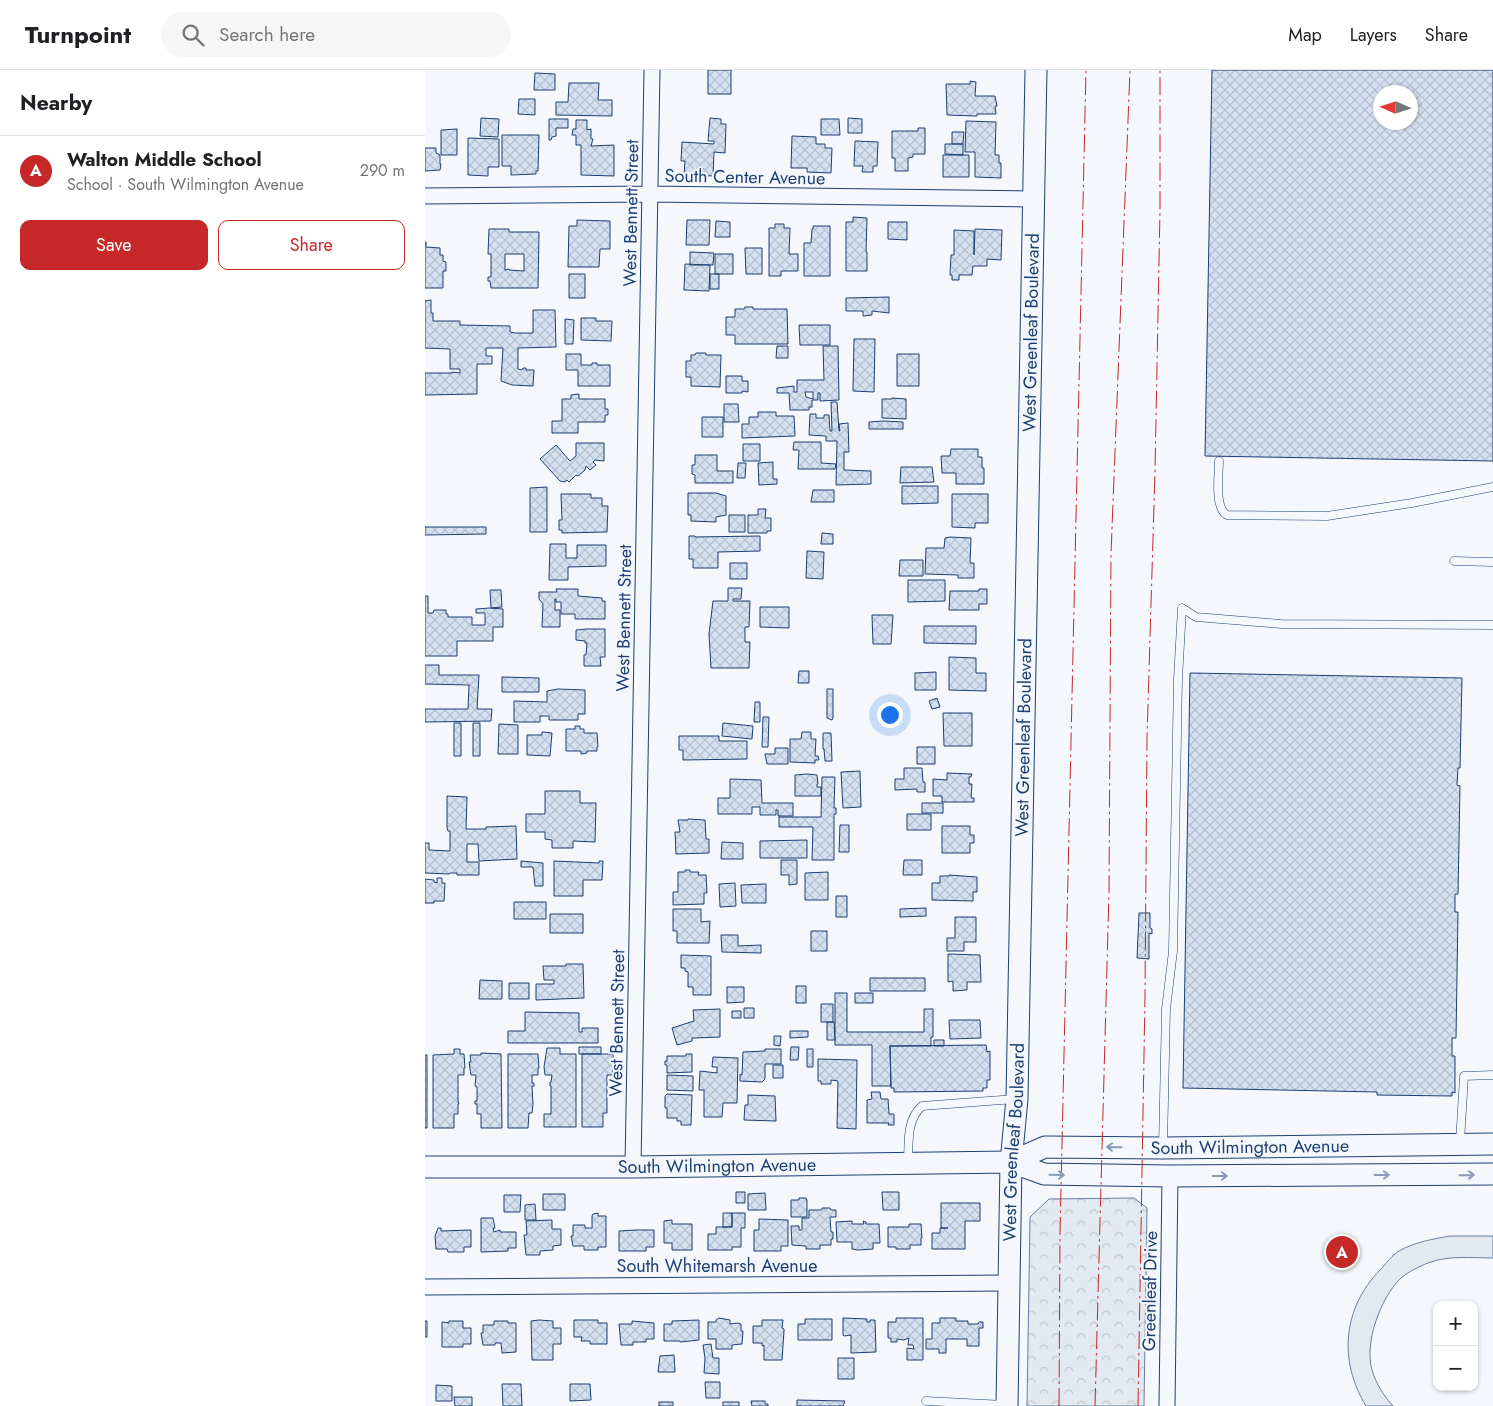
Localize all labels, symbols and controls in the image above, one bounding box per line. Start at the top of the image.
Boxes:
search box [161,12,511,57]
text: Turnpoint [25,17,131,52]
icon: search [179,21,207,49]
text: Search here [219,21,315,48]
text: Map [1288,22,1322,48]
text: Layers [1350,22,1397,48]
text: Share [1425,22,1468,48]
north arrow [1373,85,1418,130]
text: Nearby [20,88,92,118]
street label: West Bennett Street [617,139,645,287]
text: Walton Middle School [67,146,262,173]
text: A [30,159,42,182]
text: 290 m [360,159,405,182]
street label: South Center Avenue [664,163,826,191]
text: School · South Wilmington Avenue [67,173,304,196]
button: Save [20,220,208,270]
button: Share [218,220,405,270]
street label: West Greenleaf Boulevard [1016,233,1046,432]
street label: West Bennett Street [610,544,638,692]
street label: West Greenleaf Boulevard [1009,638,1039,837]
your location [877,702,903,728]
street label: West Bennett Street [603,949,631,1097]
street label: West Greenleaf Boulevard [997,1043,1031,1242]
street label: South Wilmington Avenue [1150,1133,1349,1161]
one-way arrow [1106,1143,1122,1152]
street label: South Wilmington Avenue [618,1152,816,1180]
one-way arrow [1049,1170,1065,1179]
one-way arrow [1374,1170,1390,1180]
one-way arrow [1458,1170,1475,1180]
one-way arrow [1211,1171,1227,1181]
street label: Greenleaf Drive [1136,1231,1164,1351]
pin: A [1326,1233,1358,1271]
street label: South Whitemarsh Avenue [617,1253,817,1279]
map controls [1433,1301,1478,1391]
button: + [1433,1301,1478,1346]
button: − [1433,1346,1478,1391]

